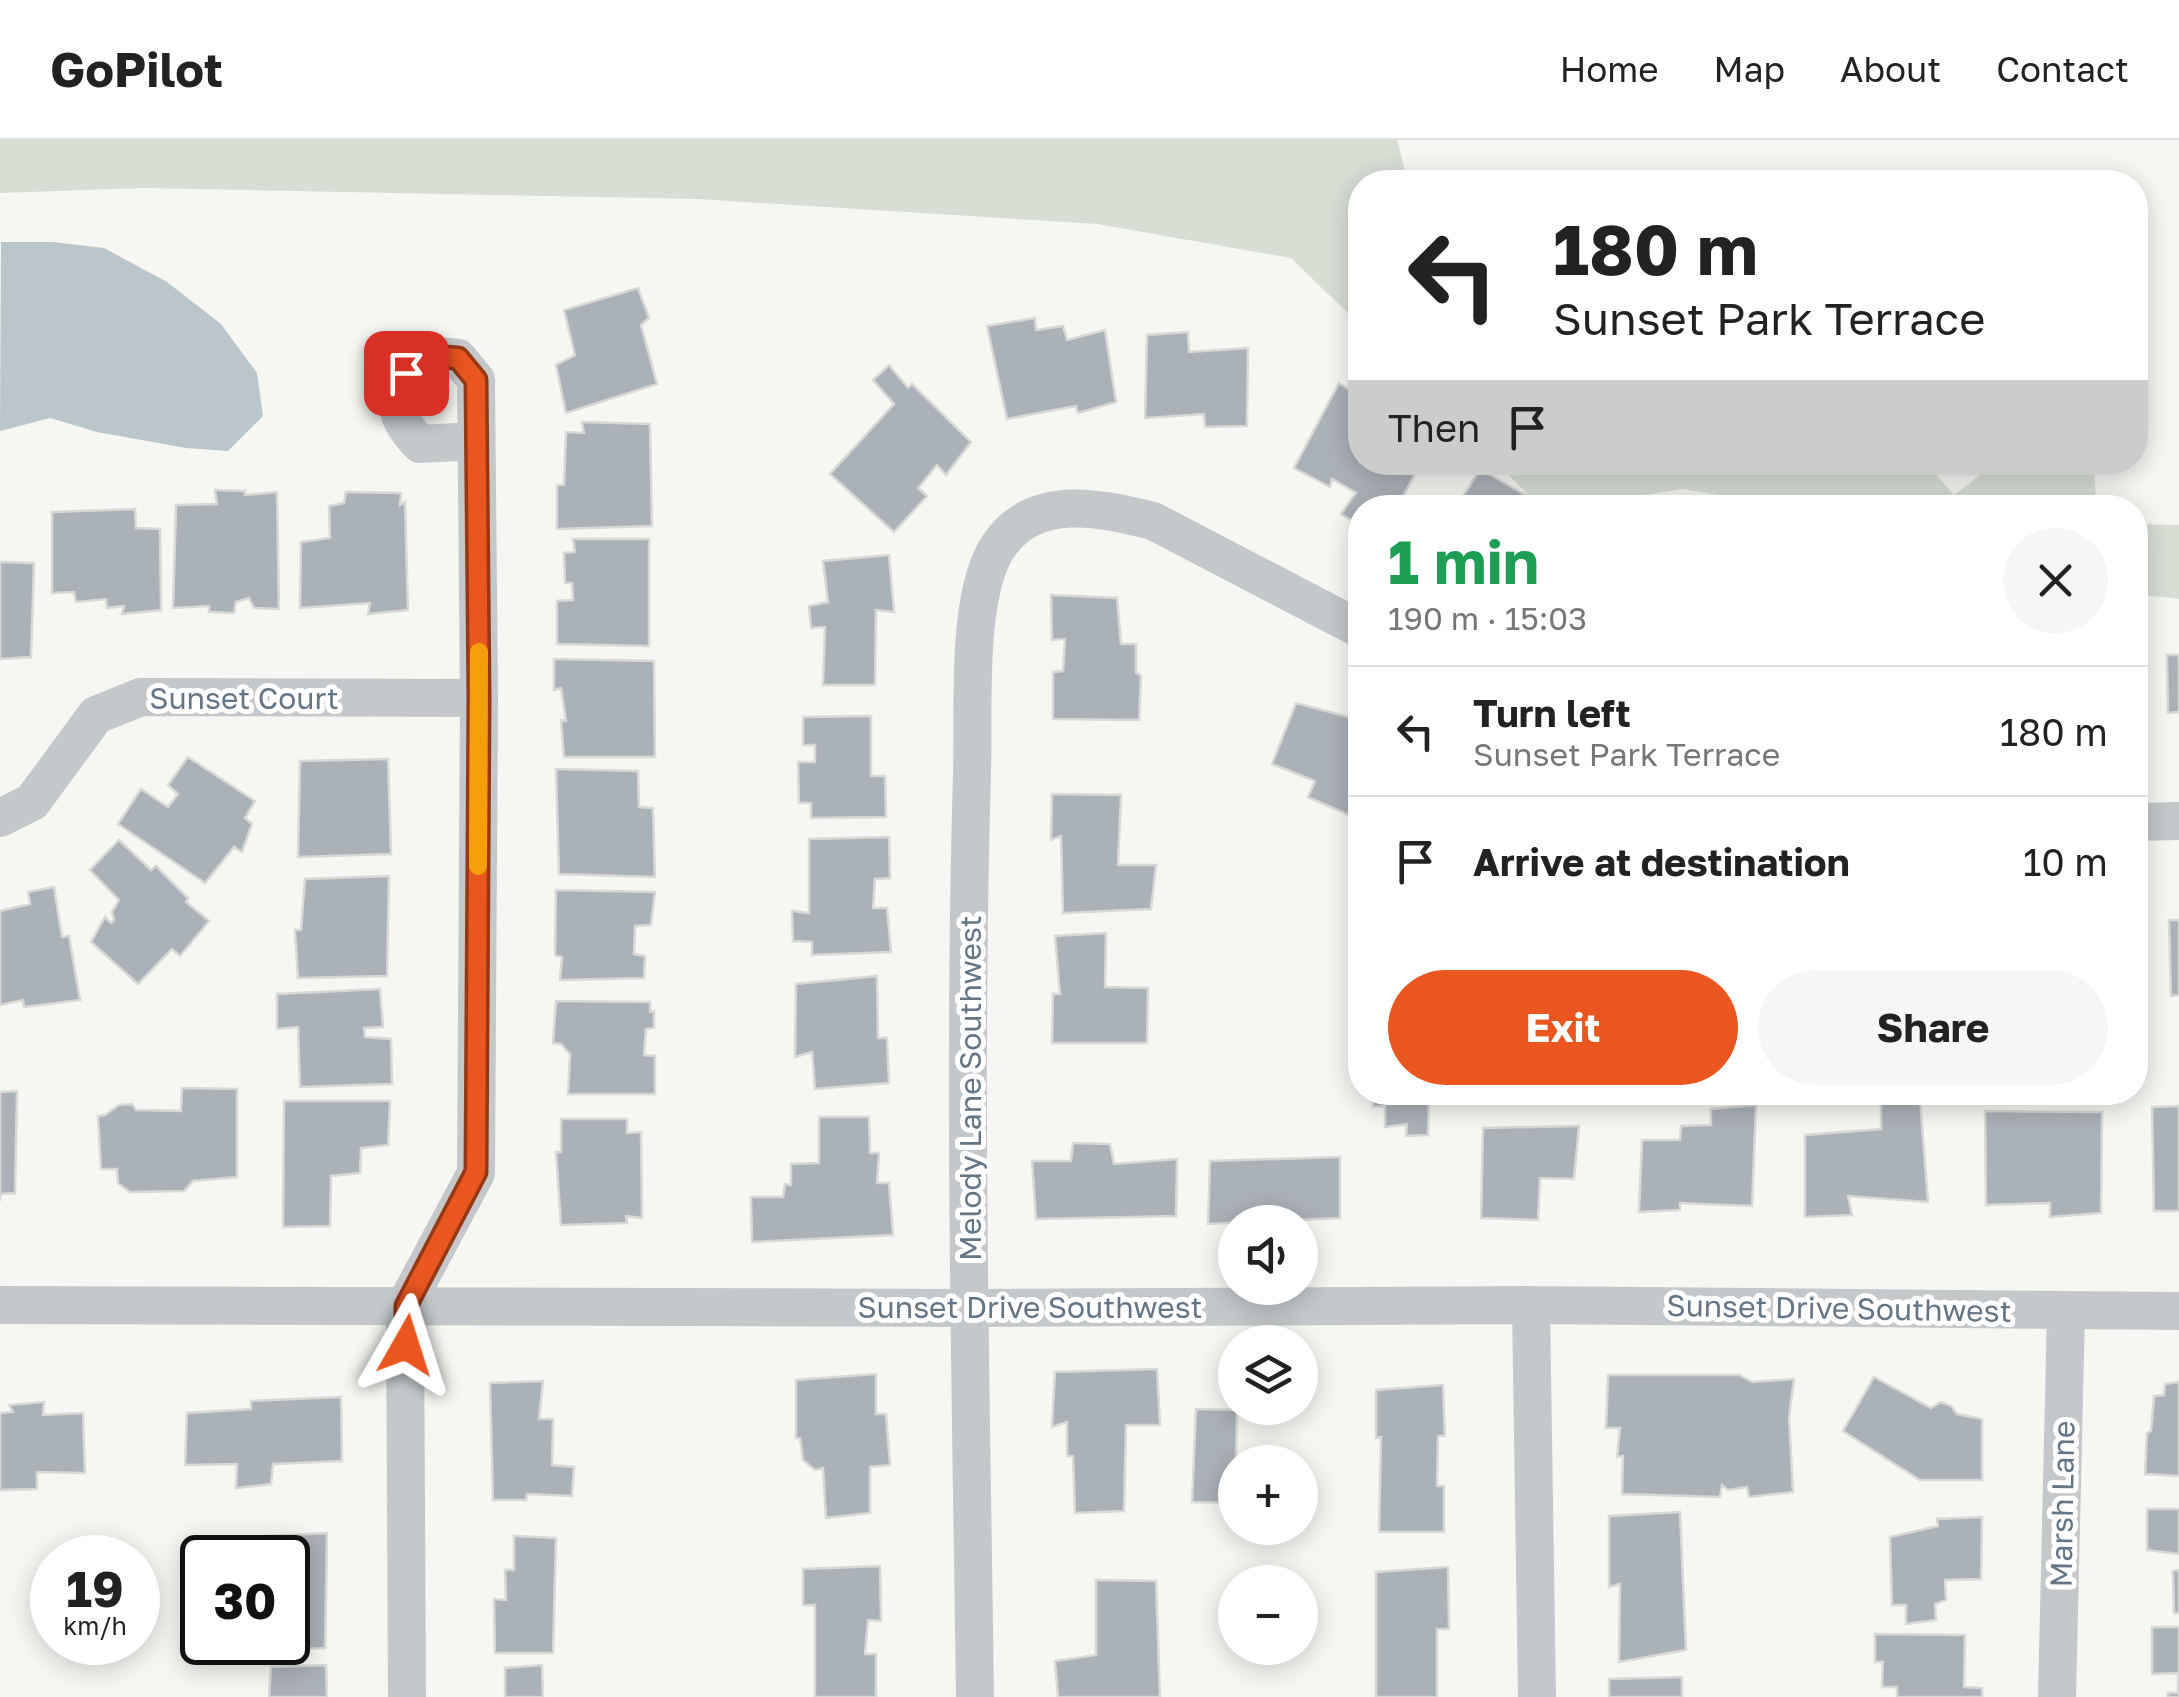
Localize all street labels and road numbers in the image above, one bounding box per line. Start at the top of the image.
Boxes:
street label: Sunset Court [149,680,339,716]
street label: Melody Lane Southwest [952,915,988,1261]
street label: Sunset Drive Southwest [1666,1287,2012,1329]
street label: Sunset Drive Southwest [857,1289,1203,1325]
street label: Marsh Lane [2043,1420,2081,1588]

